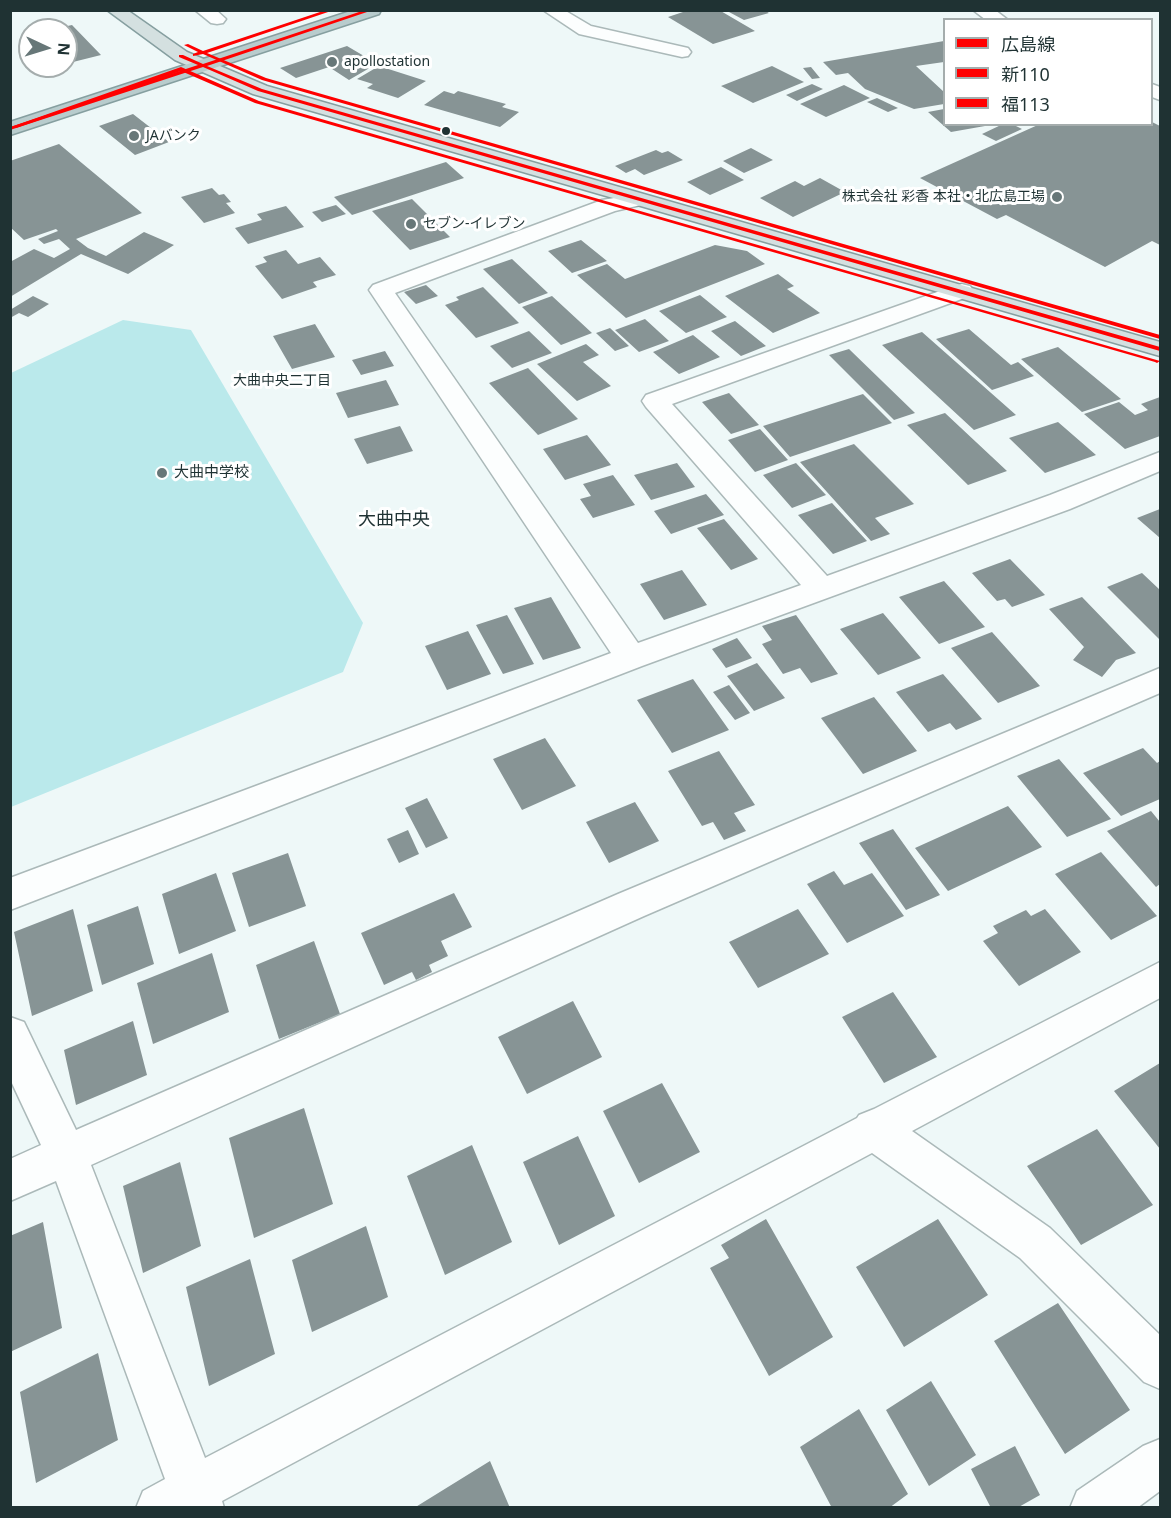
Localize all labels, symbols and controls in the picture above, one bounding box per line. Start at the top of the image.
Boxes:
north arrow [18,18,78,78]
legend [943,18,1153,126]
text: 広島線 [1001,32,1055,56]
text: N [53,42,75,56]
place label: apollostation [344,54,430,70]
marker: apollostation [325,55,339,69]
text: 新110 [1001,62,1050,86]
text: 福113 [1001,92,1050,116]
unlabelled marker [440,125,452,137]
place label: JAバンク [146,128,201,144]
marker: JAバンク [127,129,141,143]
place label: 株式会社 彩香 本社・北広島工場 [842,189,1045,205]
marker: 株式会社 彩香 本社・北広島工場 [1050,190,1064,204]
place label: セブン-イレブン [423,216,526,232]
marker: セブン-イレブン [404,217,418,231]
district label: 大曲中央二丁目 [233,373,331,389]
place label: 大曲中学校 [174,464,249,482]
marker: 大曲中学校 [155,466,169,480]
district label: 大曲中央 [358,509,430,531]

